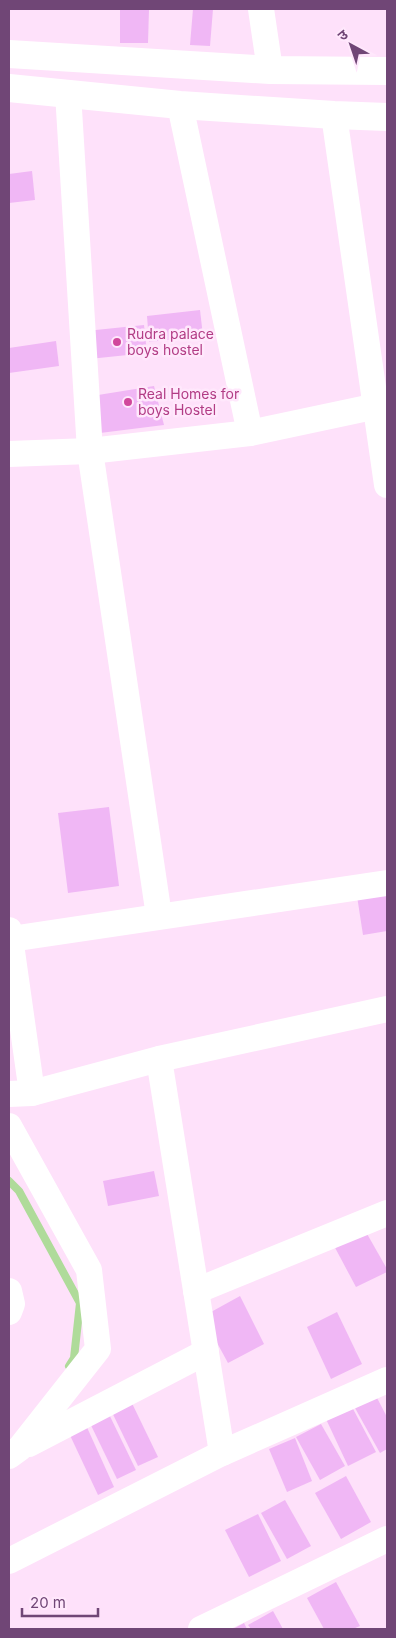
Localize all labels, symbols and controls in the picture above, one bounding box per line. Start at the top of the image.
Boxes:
north arrow [326,20,376,70]
text: उ [334,25,352,44]
place label: Rudra palace boys hostel [127,325,214,358]
marker: Rudra palace boys hostel [111,336,123,348]
place label: Real Homes for boys Hostel [138,385,239,418]
marker: Real Homes for boys Hostel [122,396,134,408]
scale bar [22,1586,99,1618]
text: 20 m [30,1593,66,1612]

